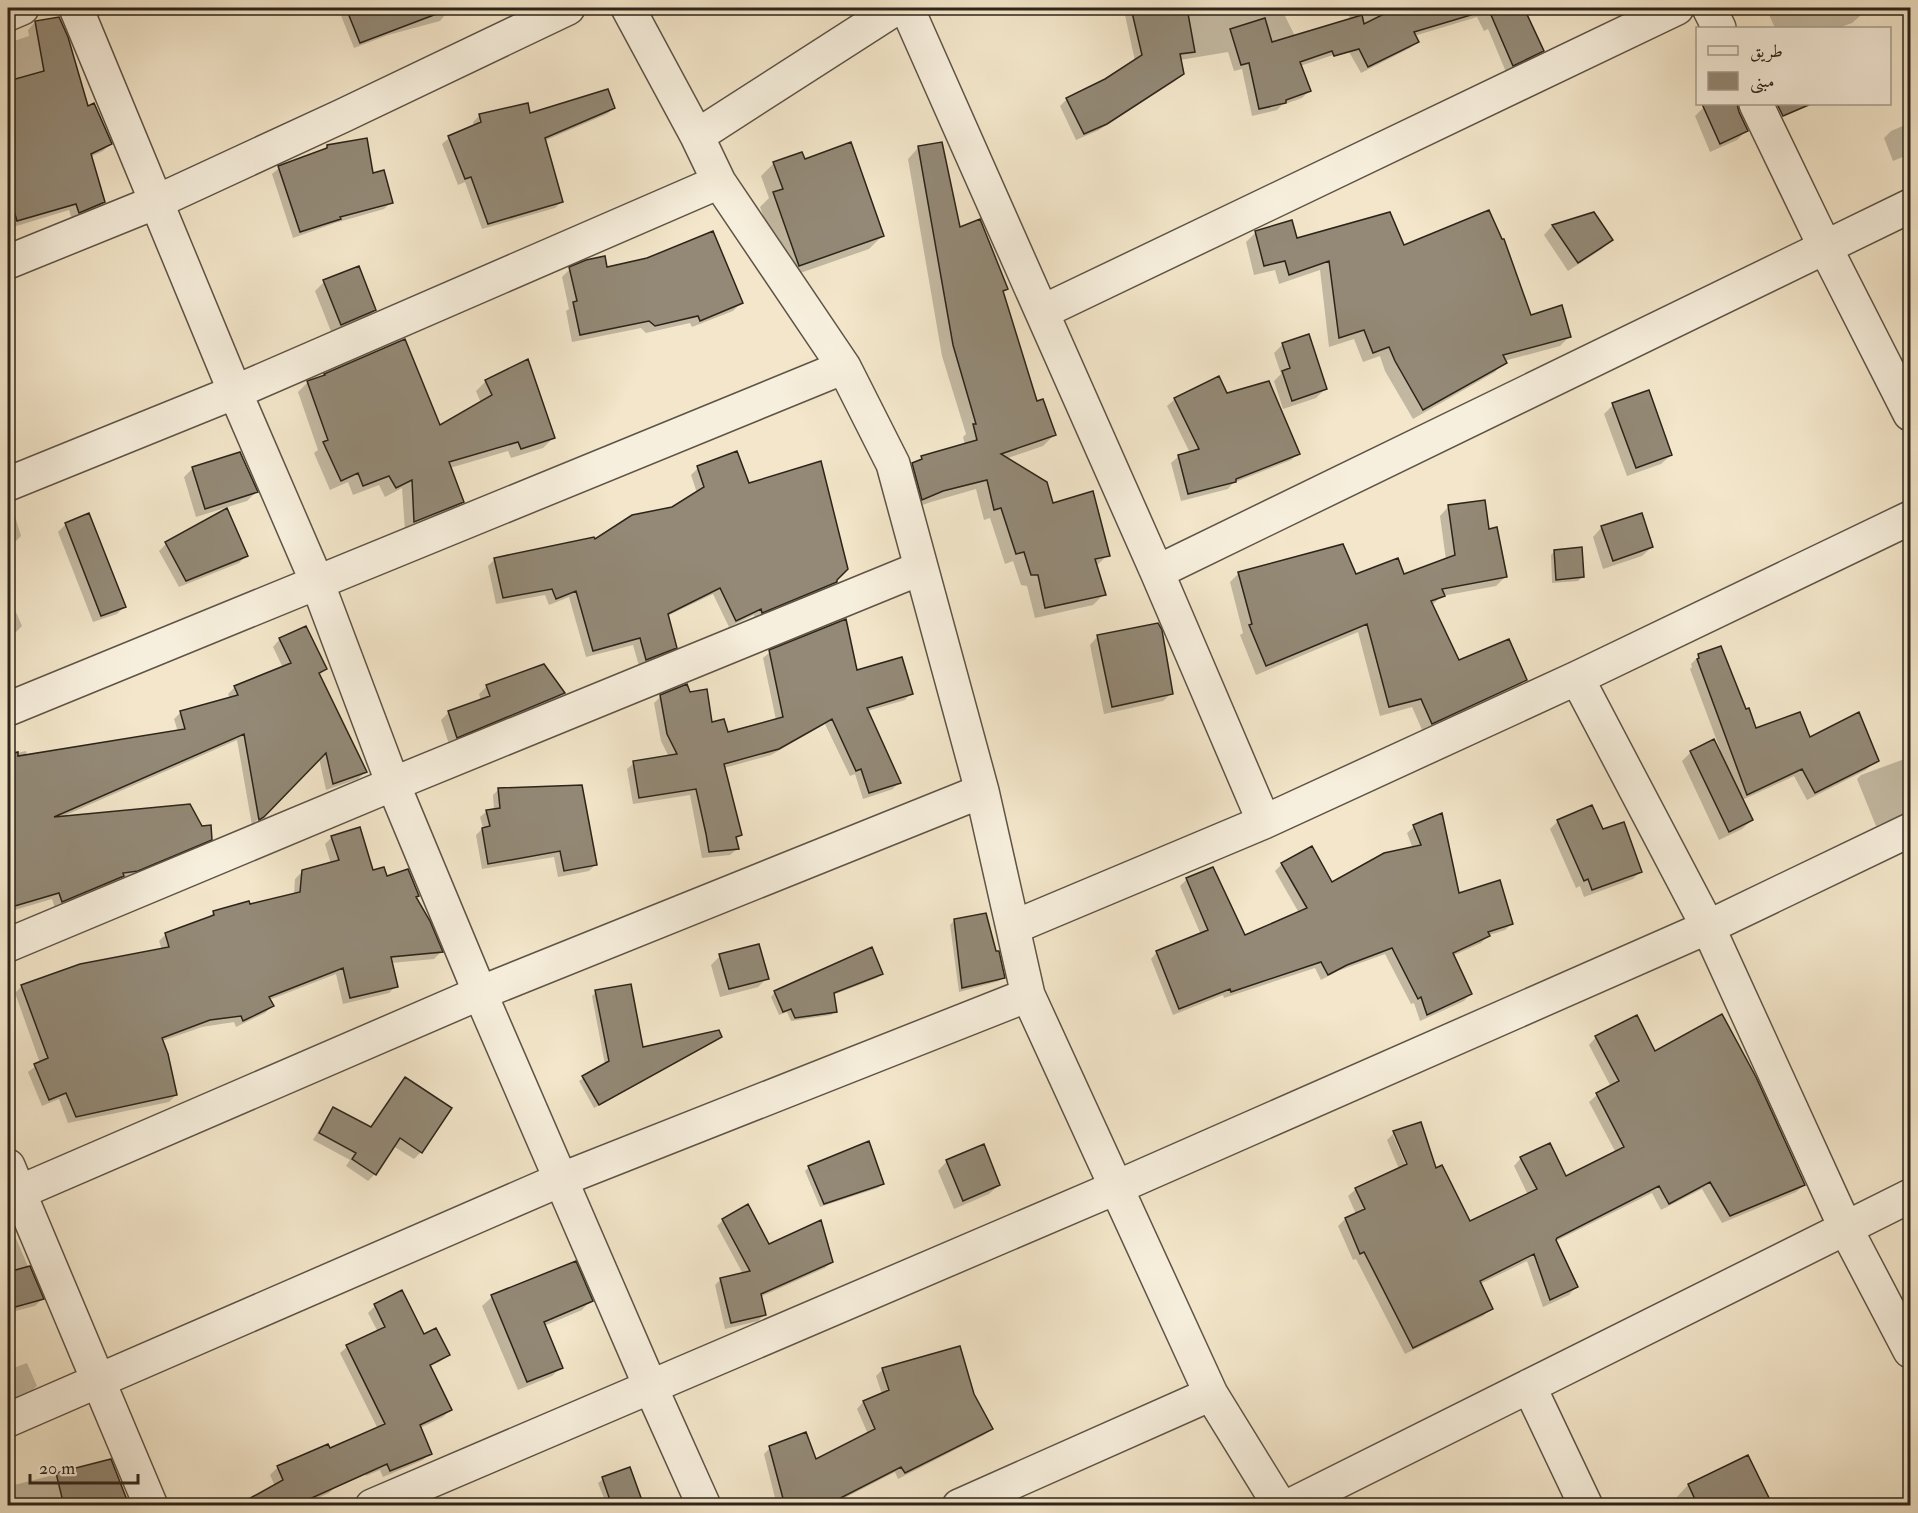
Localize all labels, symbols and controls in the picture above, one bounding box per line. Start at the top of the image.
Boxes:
legend [1696,27,1891,105]
text: طريق [1750,40,1783,63]
text: مبنى [1750,70,1775,94]
scale bar [30,1447,138,1485]
text: 20 m [39,1457,75,1480]

